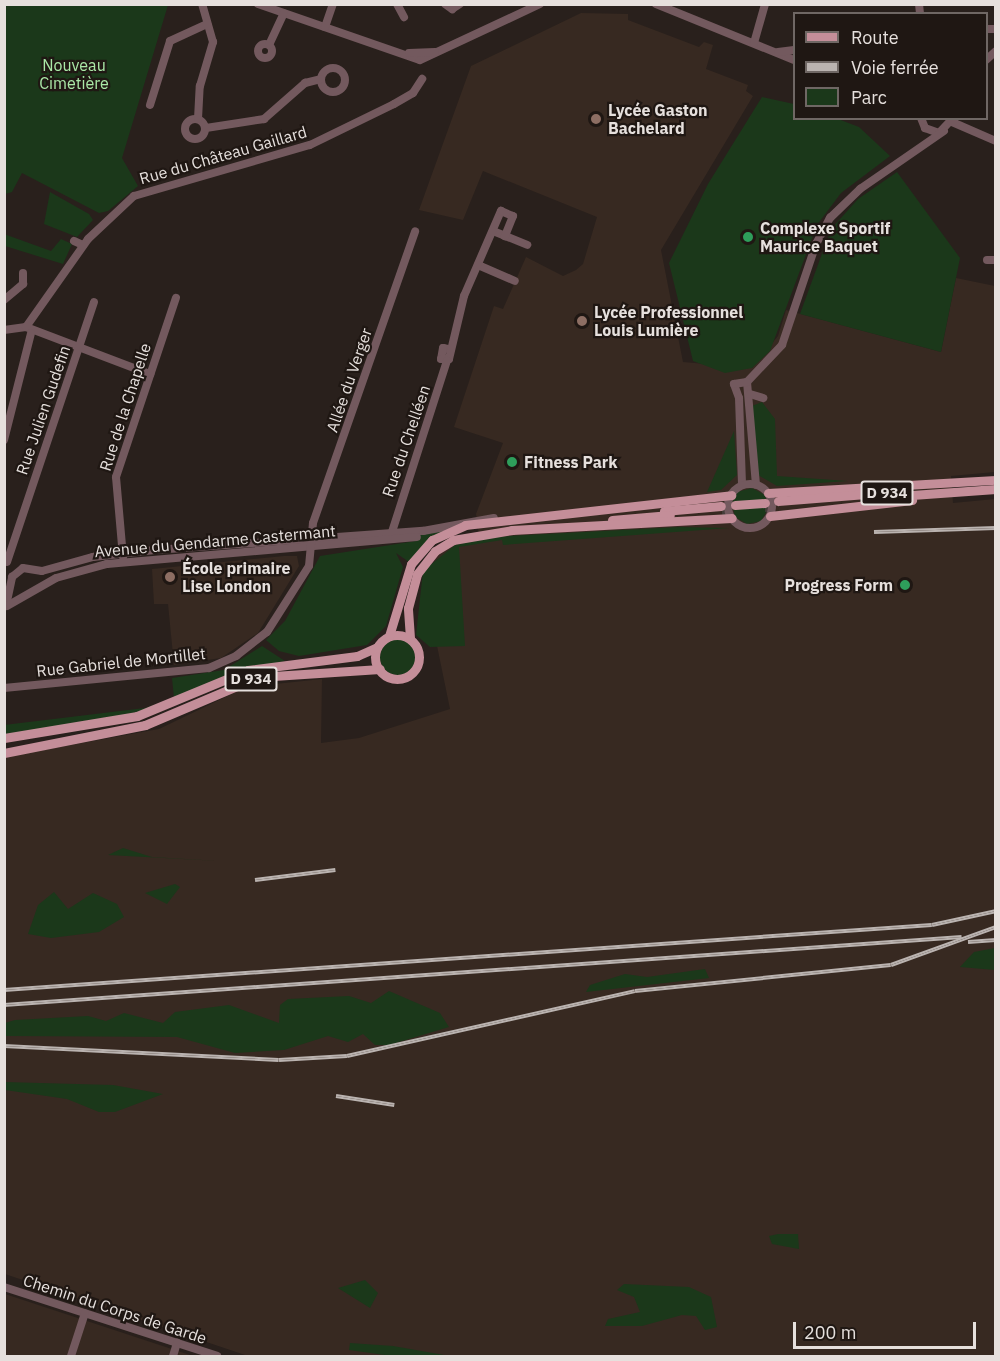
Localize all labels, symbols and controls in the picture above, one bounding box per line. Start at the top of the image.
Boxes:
legend [793,12,988,120]
text: Route [851,26,899,49]
park label: Nouveau Cimetière [39,55,109,93]
text: Voie ferrée [851,56,939,79]
text: Parc [851,86,887,109]
place label: Lycée Gaston Bachelard [608,100,707,138]
marker: Lycée Gaston Bachelard [589,112,603,126]
street label: Rue du Château Gaillard [137,122,309,188]
place label: Complexe Sportif Maurice Baquet [760,218,890,256]
marker: Complexe Sportif Maurice Baquet [741,230,755,244]
place label: Lycée Professionnel Louis Lumière [594,302,743,340]
marker: Lycée Professionnel Louis Lumière [575,314,589,328]
street label: Allée du Verger [322,325,376,435]
street label: Rue de la Chapelle [95,341,155,473]
street label: Rue Julien Gudefin [12,343,74,477]
street label: Rue du Chelléen [378,383,434,499]
place label: Fitness Park [524,452,617,472]
marker: Fitness Park [505,455,519,469]
road number: D 934 [860,481,914,505]
street label: Avenue du Gendarme Castermant [94,521,336,561]
place label: École primaire Lise London [182,558,291,596]
marker: École primaire Lise London [163,570,177,584]
place label: Progress Form [785,575,893,595]
marker: Progress Form [898,578,912,592]
street label: Rue Gabriel de Mortillet [35,644,207,680]
road number: D 934 [224,667,278,691]
street label: Chemin du Corps de Garde [21,1270,209,1348]
scale bar [796,1310,979,1348]
text: 200 m [804,1321,856,1344]

